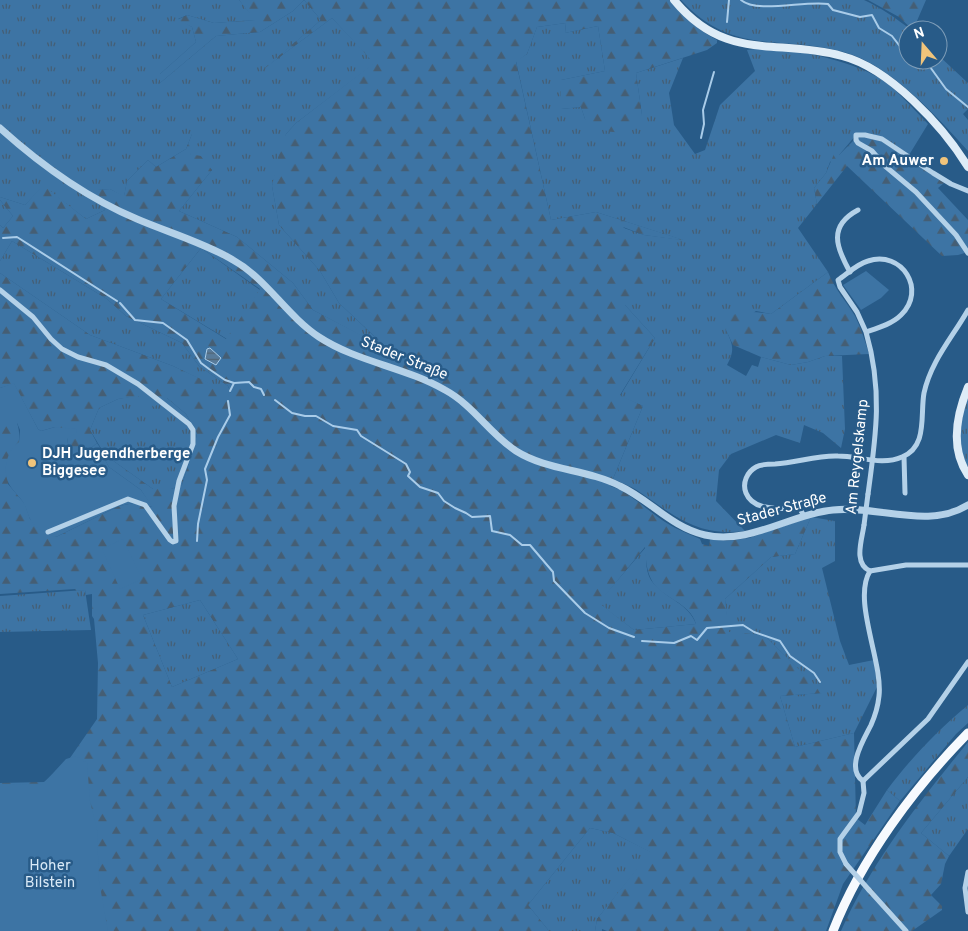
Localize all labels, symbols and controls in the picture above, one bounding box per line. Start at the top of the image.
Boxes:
north arrow [898,20,948,70]
text: N [912,24,927,44]
place label: Am Auwer [861,152,935,171]
marker: Am Auwer [938,155,950,167]
street label: Stader Straße [358,333,450,385]
street label: Am Reygelskamp [842,398,874,516]
place label: DJH Jugendherberge Biggesee [42,445,190,481]
marker: DJH Jugendherberge Biggesee [26,457,38,469]
street label: Stader Straße [735,489,829,531]
park label: Hoher Bilstein [25,857,75,893]

